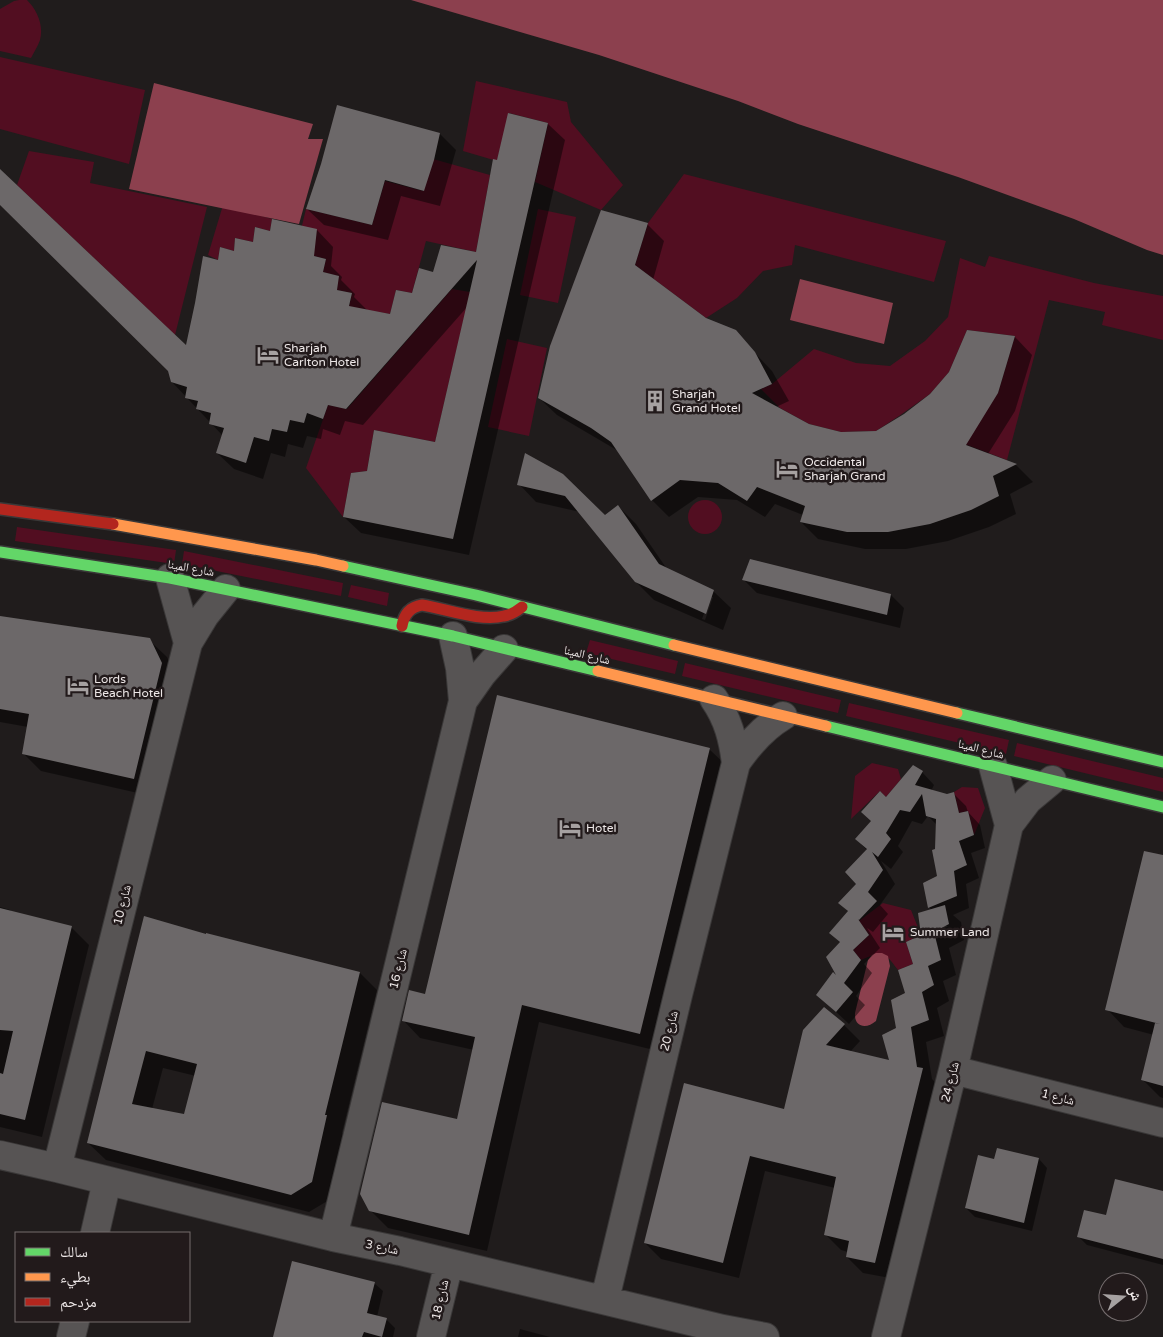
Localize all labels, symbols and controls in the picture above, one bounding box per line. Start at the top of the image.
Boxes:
place label: Sharjah Carlton Hotel [284,341,359,369]
hotel icon: Sharjah Carlton Hotel [255,342,281,368]
place label: Sharjah Grand Hotel [672,387,741,415]
building icon: Sharjah Grand Hotel [642,388,668,414]
place label: Occidental Sharjah Grand [804,455,885,483]
hotel icon: Occidental Sharjah Grand [774,456,800,482]
street label: شارع المينا [166,557,216,580]
street label: شارع المينا [562,643,612,668]
place label: Lords Beach Hotel [94,672,163,700]
hotel icon: Lords Beach Hotel [65,673,91,699]
street label: شارع المينا [956,737,1006,762]
hotel icon: Hotel [557,815,583,841]
place label: Hotel [586,821,616,835]
street label: شارع 10 [110,883,135,927]
hotel icon: Summer Land [880,919,906,945]
place label: Summer Land [910,925,990,939]
street label: شارع 16 [386,947,411,991]
street label: شارع 20 [657,1009,682,1053]
street label: شارع 24 [938,1060,963,1104]
street label: شارع 1 [1040,1086,1076,1109]
legend [15,1232,190,1322]
street label: شارع 3 [364,1237,400,1258]
text: سالك [60,1243,88,1261]
text: بطيء [60,1268,90,1289]
north arrow [1098,1272,1148,1322]
street label: شارع 18 [429,1278,452,1322]
text: ش [1125,1284,1145,1303]
text: مزدحم [60,1293,97,1312]

